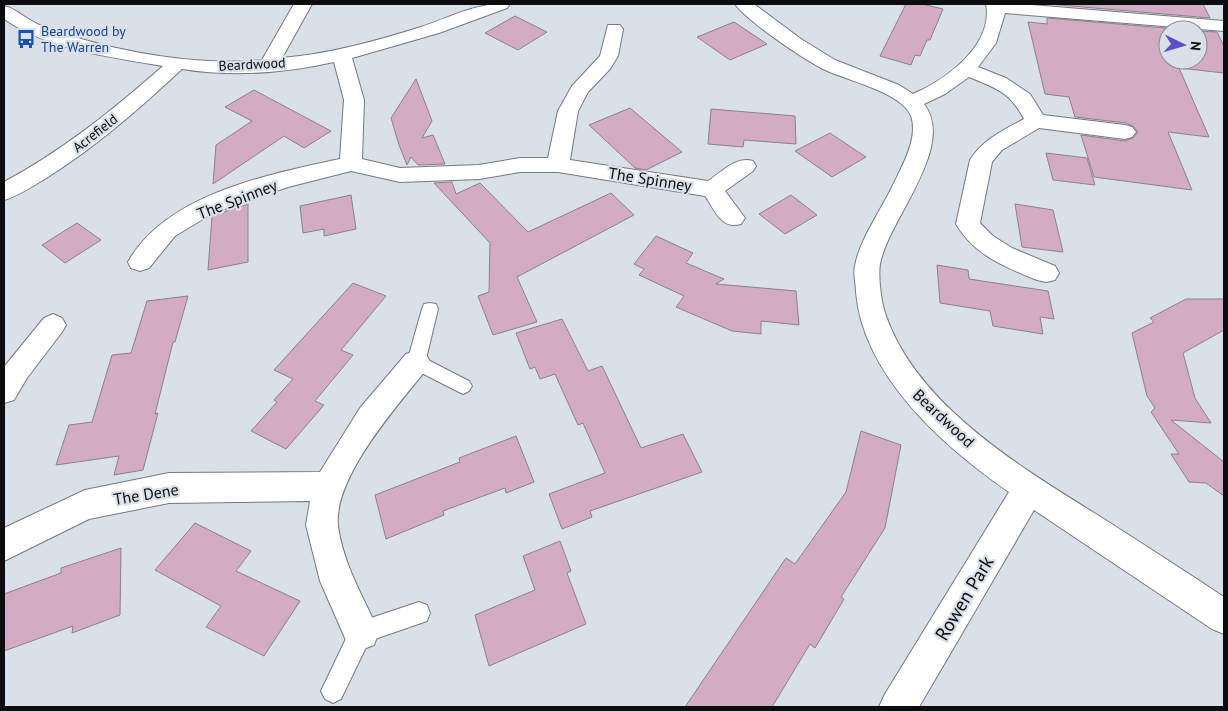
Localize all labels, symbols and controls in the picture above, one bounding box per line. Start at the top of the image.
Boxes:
north arrow [1158,20,1208,70]
place label: Beardwood by The Warren [41,22,126,56]
bus stop icon: Beardwood by The Warren [15,28,37,50]
text: N [1187,41,1205,52]
street label: Beardwood [218,53,286,75]
street label: Acrefield [69,110,121,156]
street label: The Spinney [607,163,694,196]
street label: The Spinney [194,174,280,223]
street label: Beardwood [909,384,979,452]
street label: The Dene [112,479,180,509]
street label: Rowen Park [929,551,999,645]

